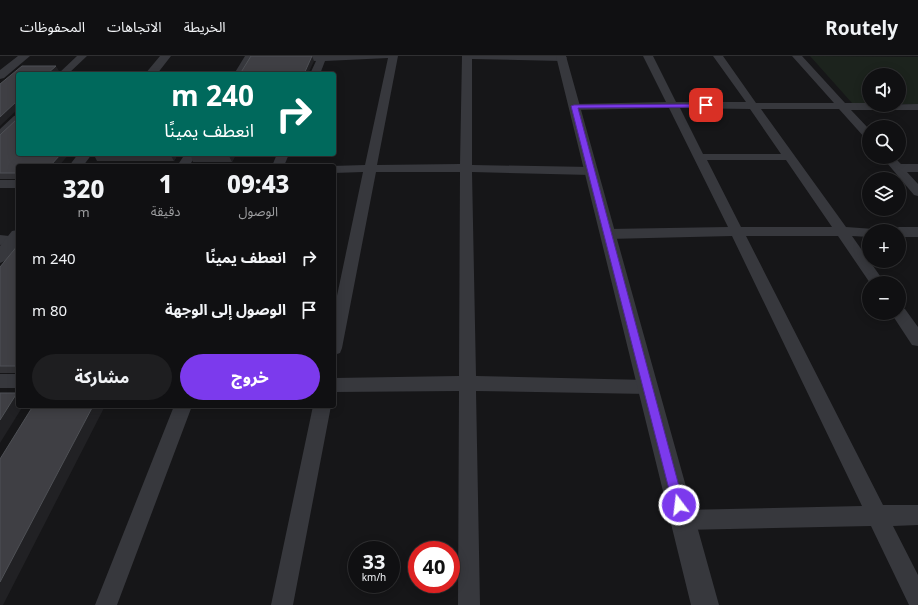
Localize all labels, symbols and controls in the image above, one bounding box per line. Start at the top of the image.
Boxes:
text: Routely [825,15,898,41]
text: المحفوظات [20,17,85,36]
text: الاتجاهات [107,17,162,36]
text: الخريطة [184,17,226,36]
map controls [862,68,906,320]
button: sound [862,68,906,112]
text: 240 m [171,76,254,114]
icon: right [268,88,320,140]
pin [689,88,723,122]
icon: arrive [695,94,717,116]
text: انعطف يمينًا [164,118,254,142]
button: search [862,120,906,164]
text: 1 [159,167,173,200]
text: 09:43 [227,167,289,200]
text: 320 [63,172,104,205]
button: layers [862,172,906,216]
text: دقيقة [151,202,180,220]
text: الوصول [238,202,278,220]
text: m [77,203,90,221]
button: + [862,224,906,268]
text: انعطف يمينًا [205,247,286,267]
icon: right [298,247,320,269]
text: 240 m [32,248,76,268]
button: − [862,276,906,320]
text: الوصول إلى الوجهة [165,299,286,319]
icon: arrive [298,299,320,321]
text: 80 m [32,300,67,320]
button: مشاركة [32,354,172,400]
button: خروج [180,354,320,400]
position arrow [658,484,700,526]
speed limit sign: 40 [408,541,460,593]
text: 33 [363,548,385,575]
text: km/h [362,570,386,584]

